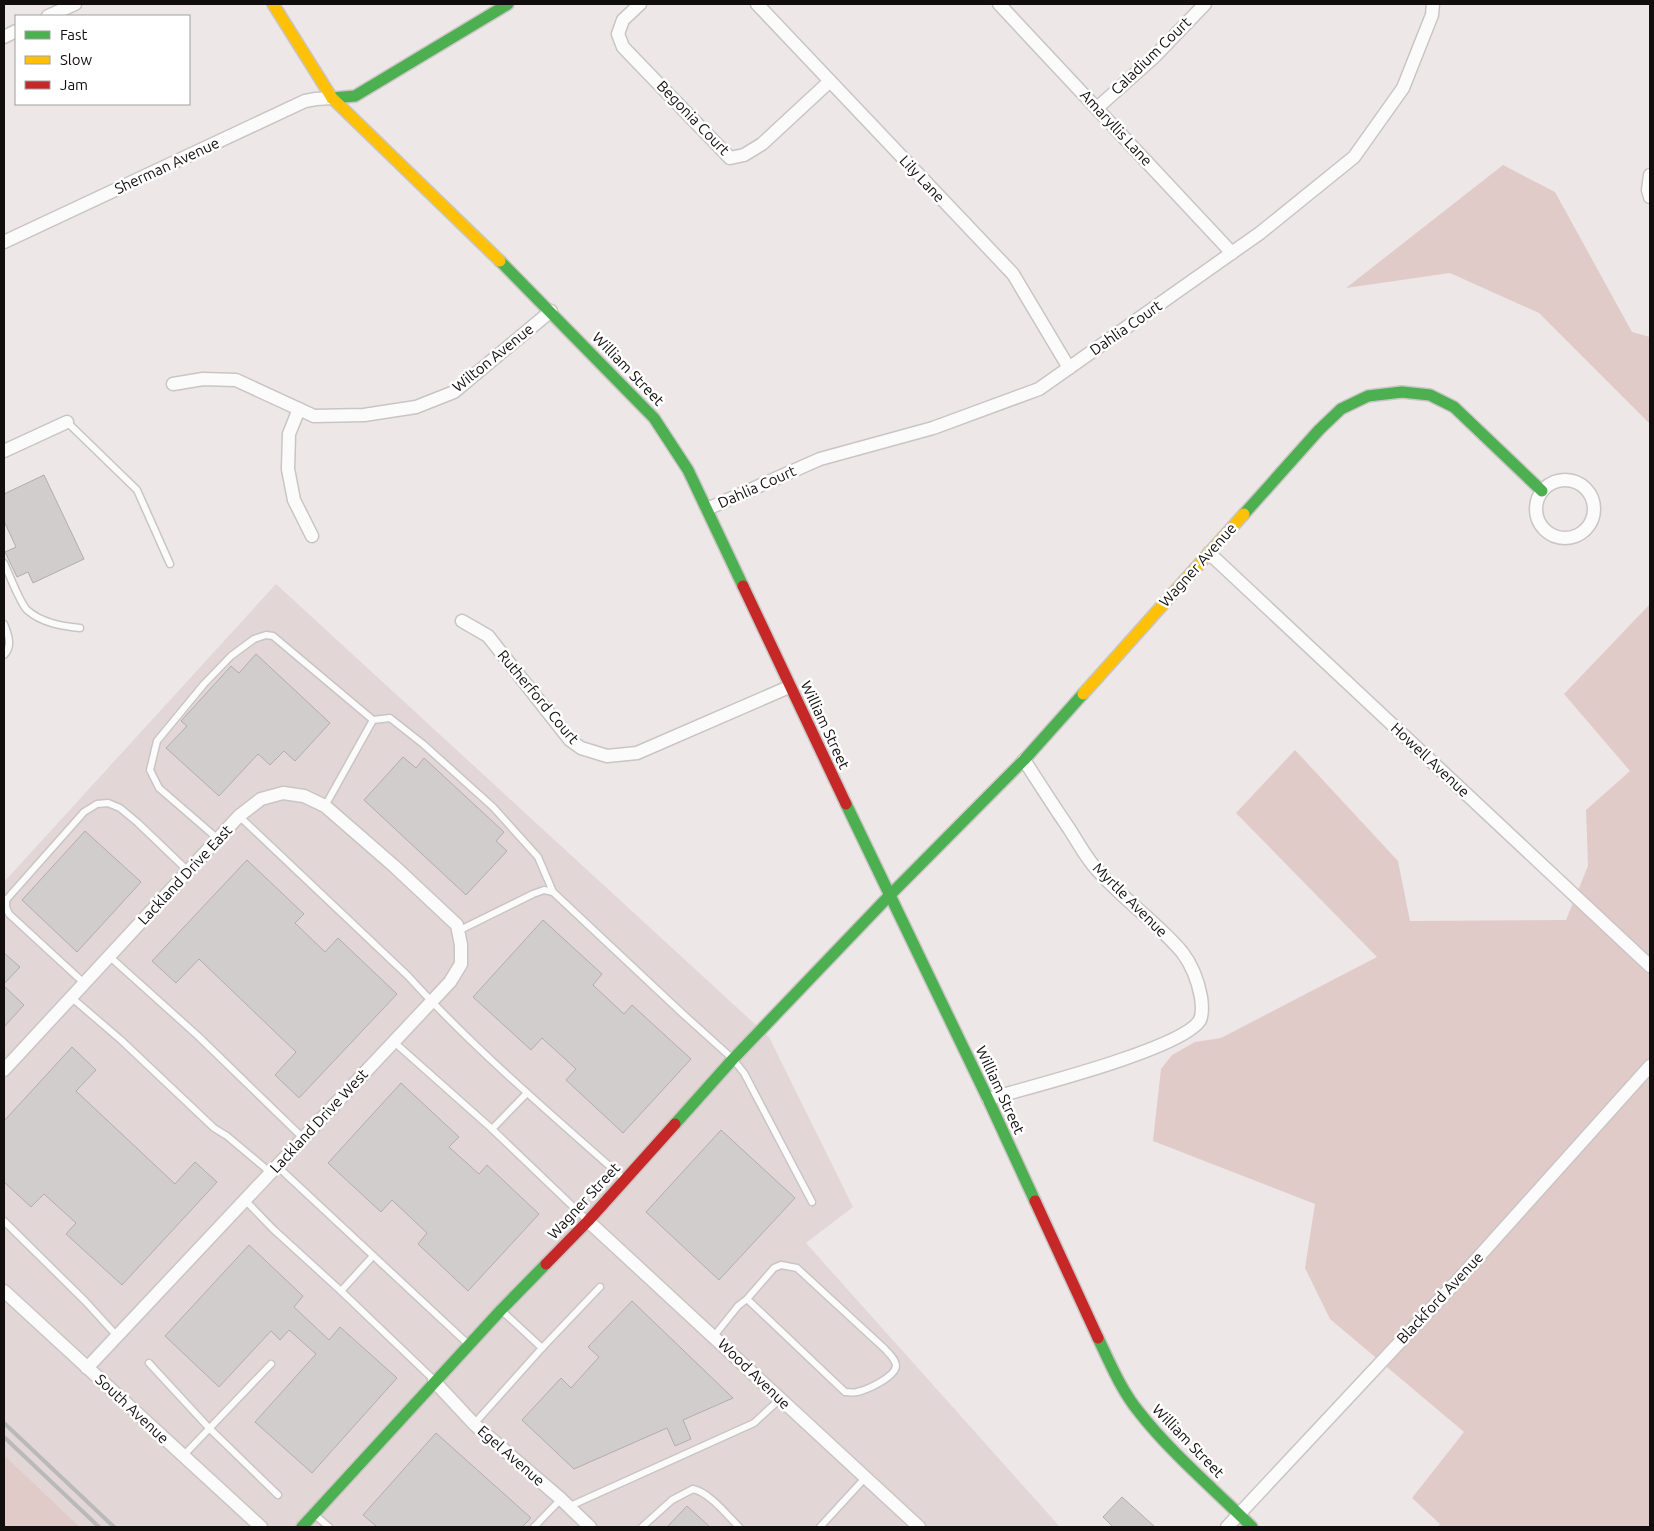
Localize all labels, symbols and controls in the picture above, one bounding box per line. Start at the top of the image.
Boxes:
street label: Caladium Court [1107,13,1194,98]
legend [15,15,190,105]
text: Fast [60,26,88,43]
text: Slow [60,51,93,68]
text: Jam [60,76,88,93]
street label: Begonia Court [654,77,733,158]
street label: Amaryllis Lane [1077,86,1156,169]
street label: Sherman Avenue [112,134,222,197]
street label: Lily Lane [896,152,948,206]
street label: Dahlia Court [1087,297,1165,359]
street label: Wilton Avenue [449,320,536,395]
street label: William Street [589,328,668,409]
street label: Dahlia Court [715,462,799,511]
street label: Wagner Avenue [1156,519,1240,610]
street label: Rutherford Court [494,646,582,747]
street label: William Street [798,678,853,772]
street label: Howell Avenue [1388,719,1473,800]
street label: Lackland Drive East [134,821,235,928]
street label: Myrtle Avenue [1090,859,1171,940]
street label: William Street [973,1043,1028,1137]
street label: Lackland Drive West [266,1065,371,1176]
street label: Wagner Street [544,1159,623,1242]
street label: Blackford Avenue [1393,1248,1486,1347]
street label: Wood Avenue [715,1335,794,1412]
street label: South Avenue [92,1370,172,1447]
street label: William Street [1149,1400,1228,1481]
street label: Egel Avenue [474,1422,548,1489]

